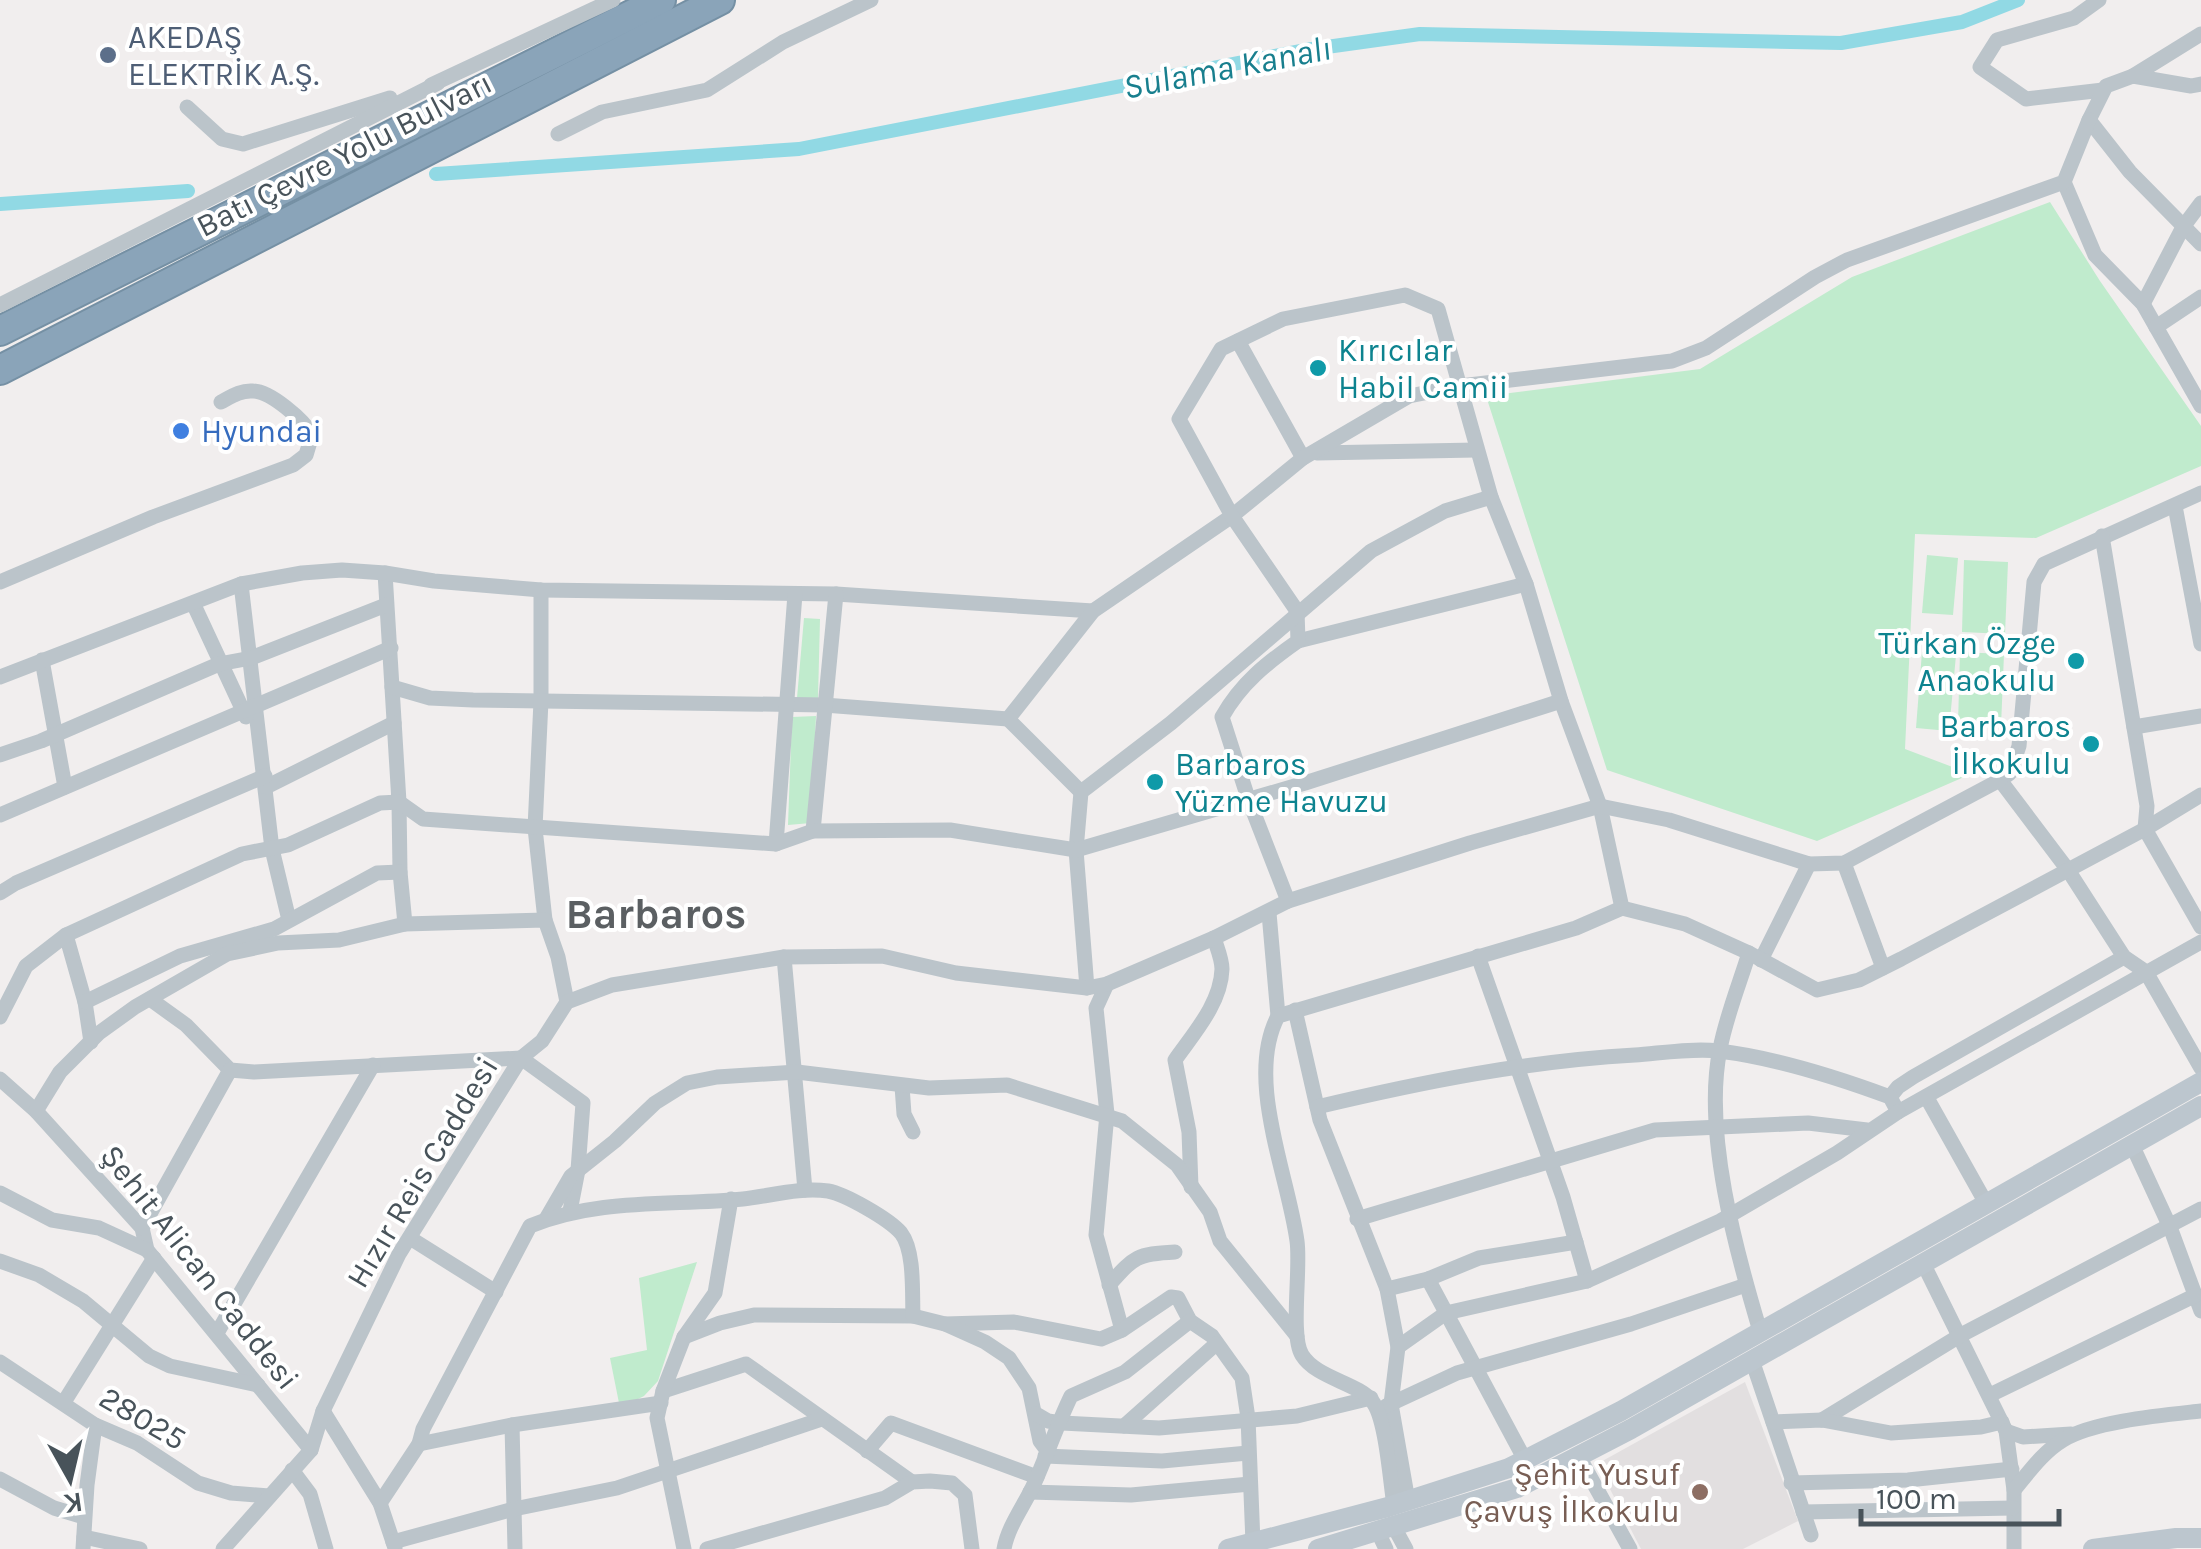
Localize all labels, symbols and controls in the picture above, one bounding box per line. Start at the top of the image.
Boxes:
place label: AKEDAŞ ELEKTRİK A.Ş. [128,19,319,93]
water label: Sulama Kanalı [1120,27,1334,108]
marker: AKEDAŞ ELEKTRİK A.Ş. [97,44,119,66]
street label: Batı Çevre Yolu Bulvarı [190,64,498,245]
place label: Kırıcılar Habil Camii [1338,332,1508,406]
marker: Kırıcılar Habil Camii [1307,357,1329,379]
place label: Hyundai [201,413,322,450]
marker: Hyundai [170,420,192,442]
place label: Türkan Özge Anaokulu [1878,625,2056,699]
marker: Türkan Özge Anaokulu [2065,650,2087,672]
place label: Barbaros İlkokulu [1939,708,2071,782]
marker: Barbaros İlkokulu [2080,733,2102,755]
place label: Barbaros Yüzme Havuzu [1175,746,1388,820]
marker: Barbaros Yüzme Havuzu [1144,771,1166,793]
district label: Barbaros [565,889,747,939]
street label: Hızır Reis Caddesi [339,1050,506,1294]
street label: Şehit Alican Caddesi [93,1138,307,1397]
street label: 28025 [93,1379,193,1458]
north arrow [20,1429,120,1529]
place label: Şehit Yusuf Çavuş İlkokulu [1464,1456,1681,1530]
scale bar [1861,1464,2058,1526]
marker: Şehit Yusuf Çavuş İlkokulu [1689,1481,1711,1503]
text: 100 m [1876,1481,1957,1517]
text: K [61,1486,85,1521]

